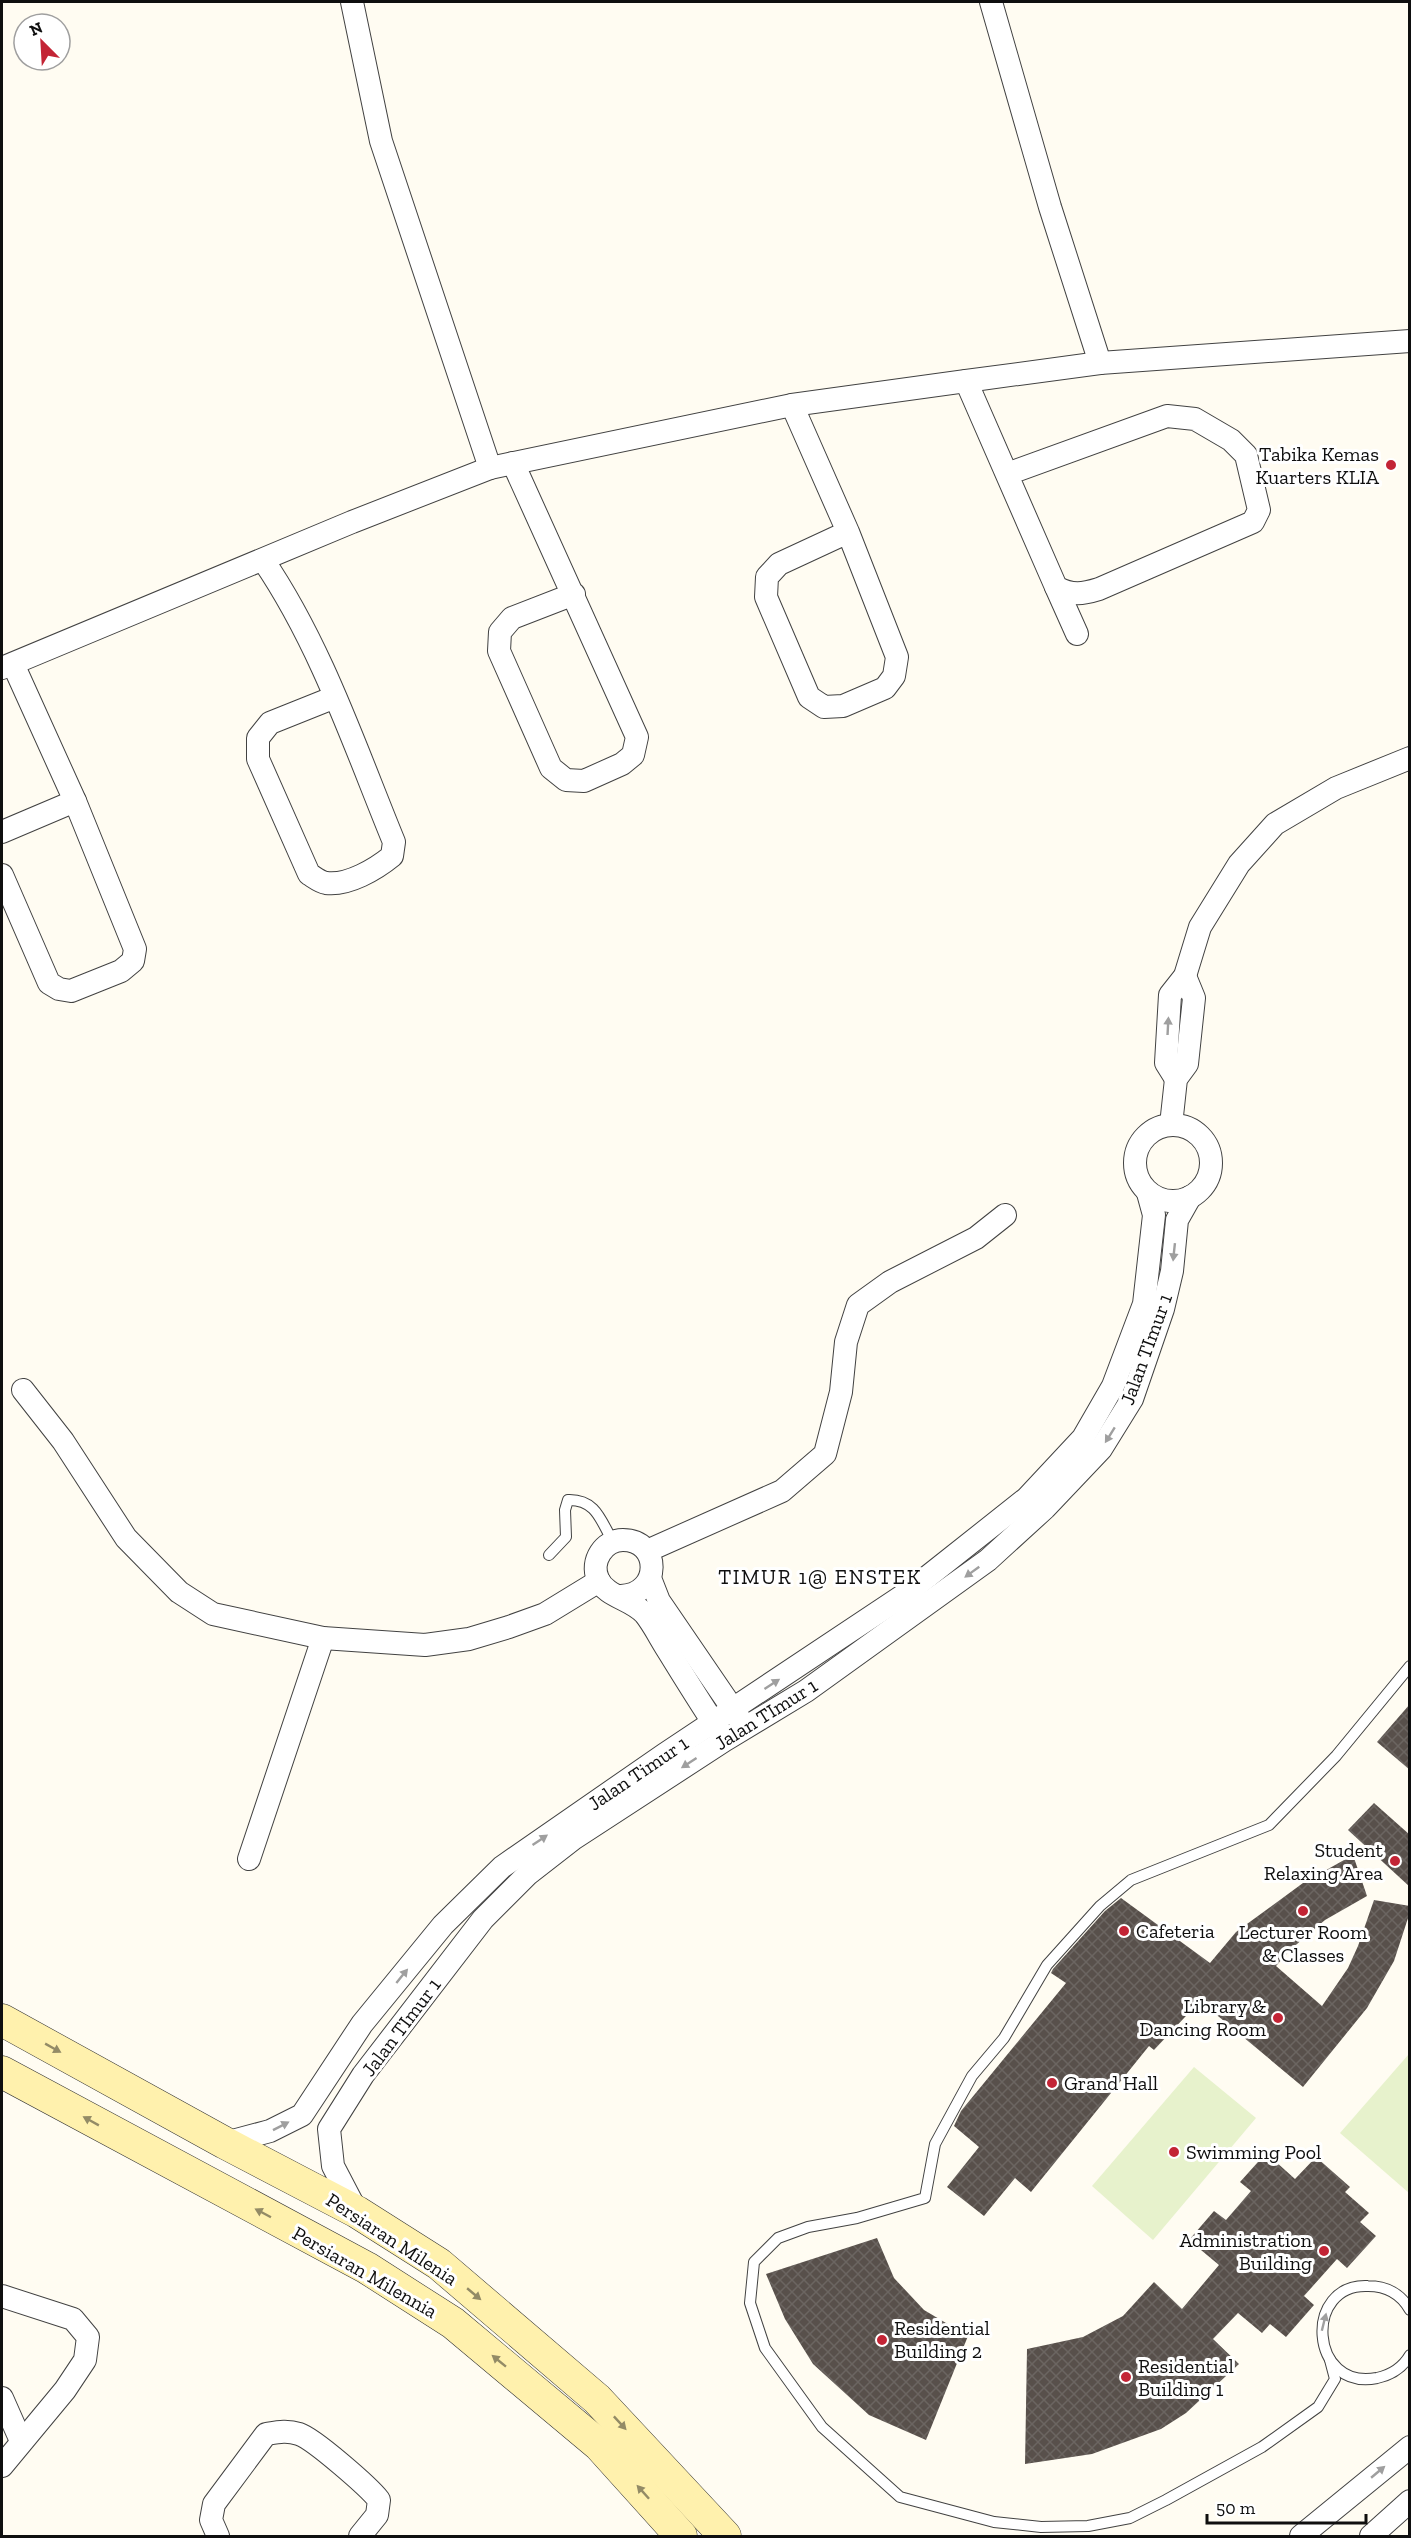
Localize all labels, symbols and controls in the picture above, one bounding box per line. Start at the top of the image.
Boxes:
north arrow [12,12,72,72]
text: N [27,18,46,40]
place label: Tabika Kemas Kuarters KLIA [1255,442,1380,489]
marker: Tabika Kemas Kuarters KLIA [1384,458,1398,472]
one-way arrow [1164,1017,1173,1036]
one-way arrow [1169,1243,1179,1262]
street label: Jalan TImur 1 [1115,1290,1177,1408]
one-way arrow [1104,1427,1115,1443]
district label: TIMUR 1@ ENSTEK [718,1564,922,1589]
one-way arrow [964,1565,979,1577]
street label: Jalan TImur 1 [710,1673,822,1755]
one-way arrow [763,1678,779,1690]
street label: Jalan Timur 1 [583,1731,693,1815]
one-way arrow [681,1757,697,1768]
one-way arrow [532,1834,548,1846]
place label: Student Relaxing Area [1264,1838,1384,1885]
marker: Student Relaxing Area [1388,1854,1402,1868]
marker: Lecturer Room & Classes [1296,1904,1310,1918]
place label: Cafeteria [1136,1919,1215,1943]
place label: Lecturer Room & Classes [1239,1920,1368,1967]
marker: Cafeteria [1117,1924,1131,1938]
one-way arrow [395,1968,408,1984]
street label: Jalan TImur 1 [356,1973,446,2081]
place label: Library & Dancing Room [1139,1994,1267,2041]
marker: Library & Dancing Room [1271,2011,1285,2025]
one-way arrow [45,2043,62,2053]
place label: Grand Hall [1064,2071,1158,2095]
marker: Grand Hall [1045,2076,1059,2090]
one-way arrow [83,2116,100,2126]
one-way arrow [272,2121,290,2131]
place label: Swimming Pool [1186,2140,1321,2164]
marker: Swimming Pool [1167,2145,1181,2159]
street label: Persiaran Milenia [322,2188,462,2291]
one-way arrow [255,2208,272,2218]
street label: Persiaran Milennia [288,2221,442,2323]
place label: Administration Building [1179,2228,1313,2275]
marker: Administration Building [1317,2244,1331,2258]
one-way arrow [466,2287,481,2300]
one-way arrow [1319,2313,1329,2331]
place label: Residential Building 2 [894,2316,990,2363]
marker: Residential Building 2 [875,2333,889,2347]
place label: Residential Building 1 [1138,2354,1234,2401]
one-way arrow [491,2355,507,2368]
marker: Residential Building 1 [1119,2370,1133,2384]
one-way arrow [613,2416,627,2431]
one-way arrow [1370,2466,1386,2479]
one-way arrow [636,2486,650,2500]
scale bar [1207,2487,1366,2525]
text: 50 m [1216,2497,1256,2519]

